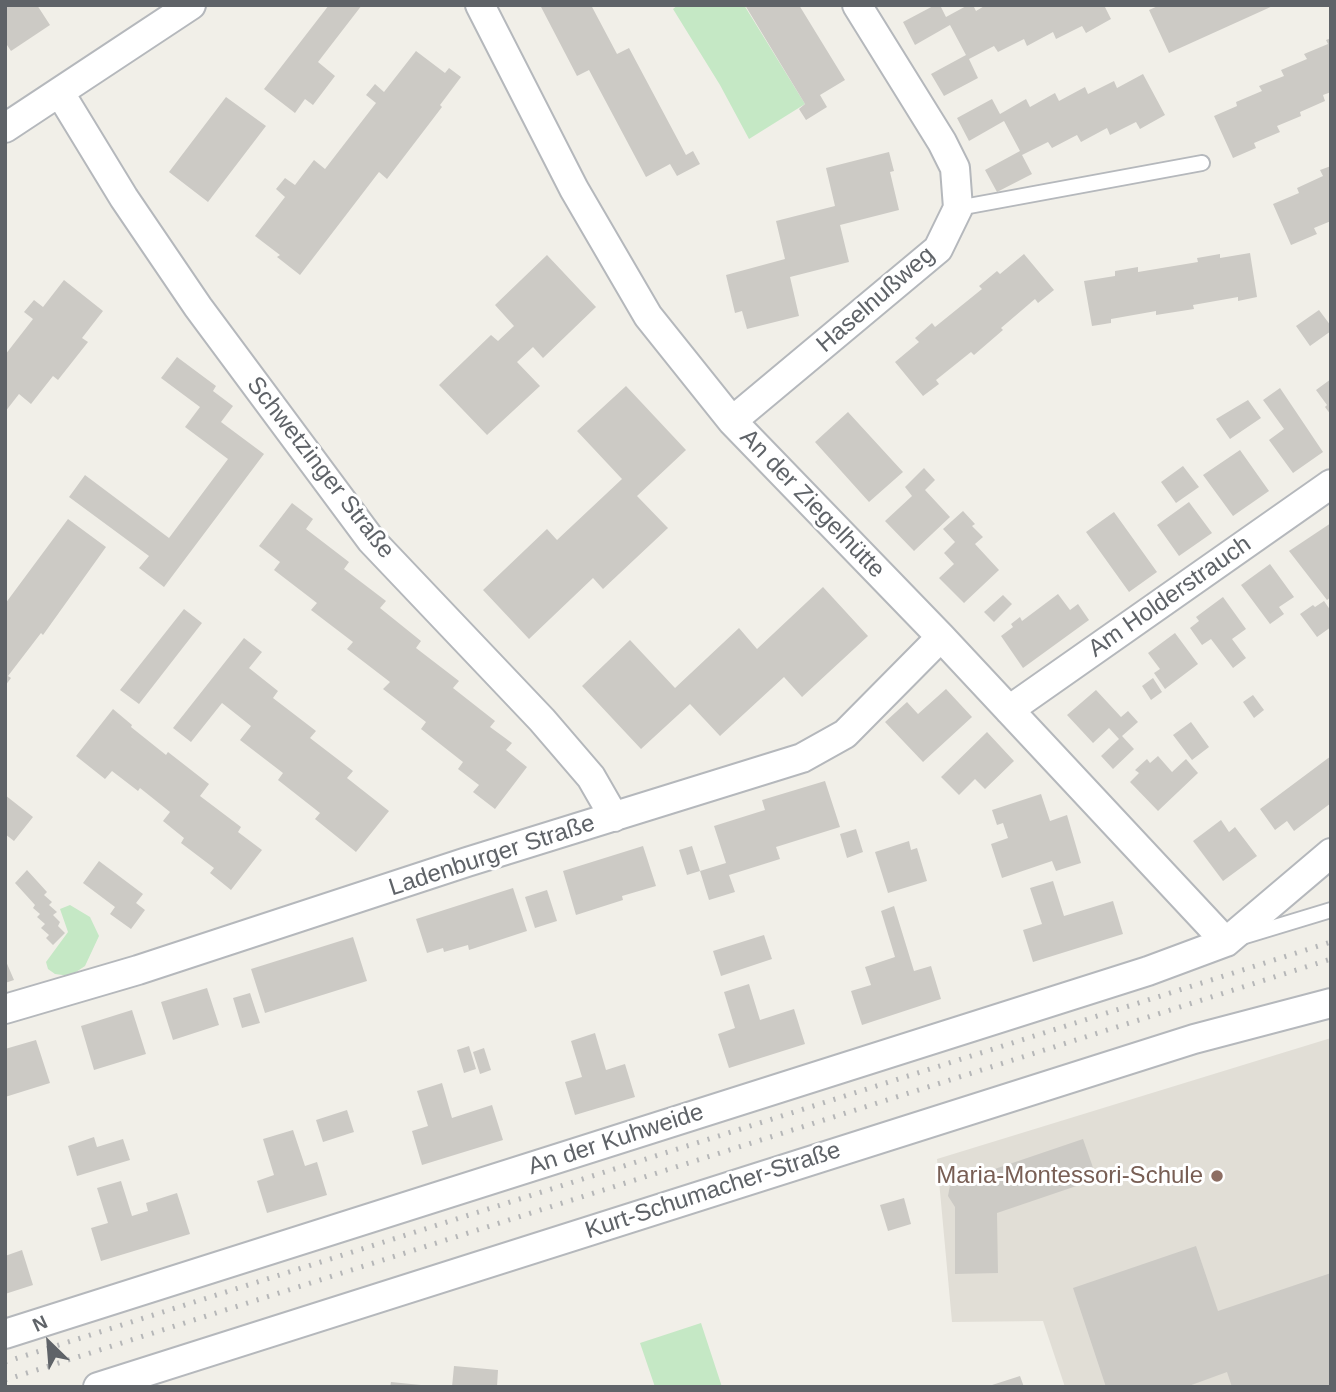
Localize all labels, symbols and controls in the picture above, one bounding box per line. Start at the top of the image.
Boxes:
street label: Haselnußweg [811,241,941,359]
street label: Schwetzinger Straße [240,371,400,565]
street label: An der Ziegelhütte [734,423,890,585]
street label: Am Holderstrauch [1083,530,1257,664]
street label: Ladenburger Straße [385,809,599,903]
street label: An der Kuhweide [525,1098,707,1182]
street label: Kurt-Schumacher-Straße [582,1136,844,1246]
place label: Maria-Montessori-Schule [936,1162,1203,1190]
marker: Maria-Montessori-Schule [1209,1168,1225,1184]
north arrow [14,1308,84,1378]
text: N [29,1311,51,1336]

